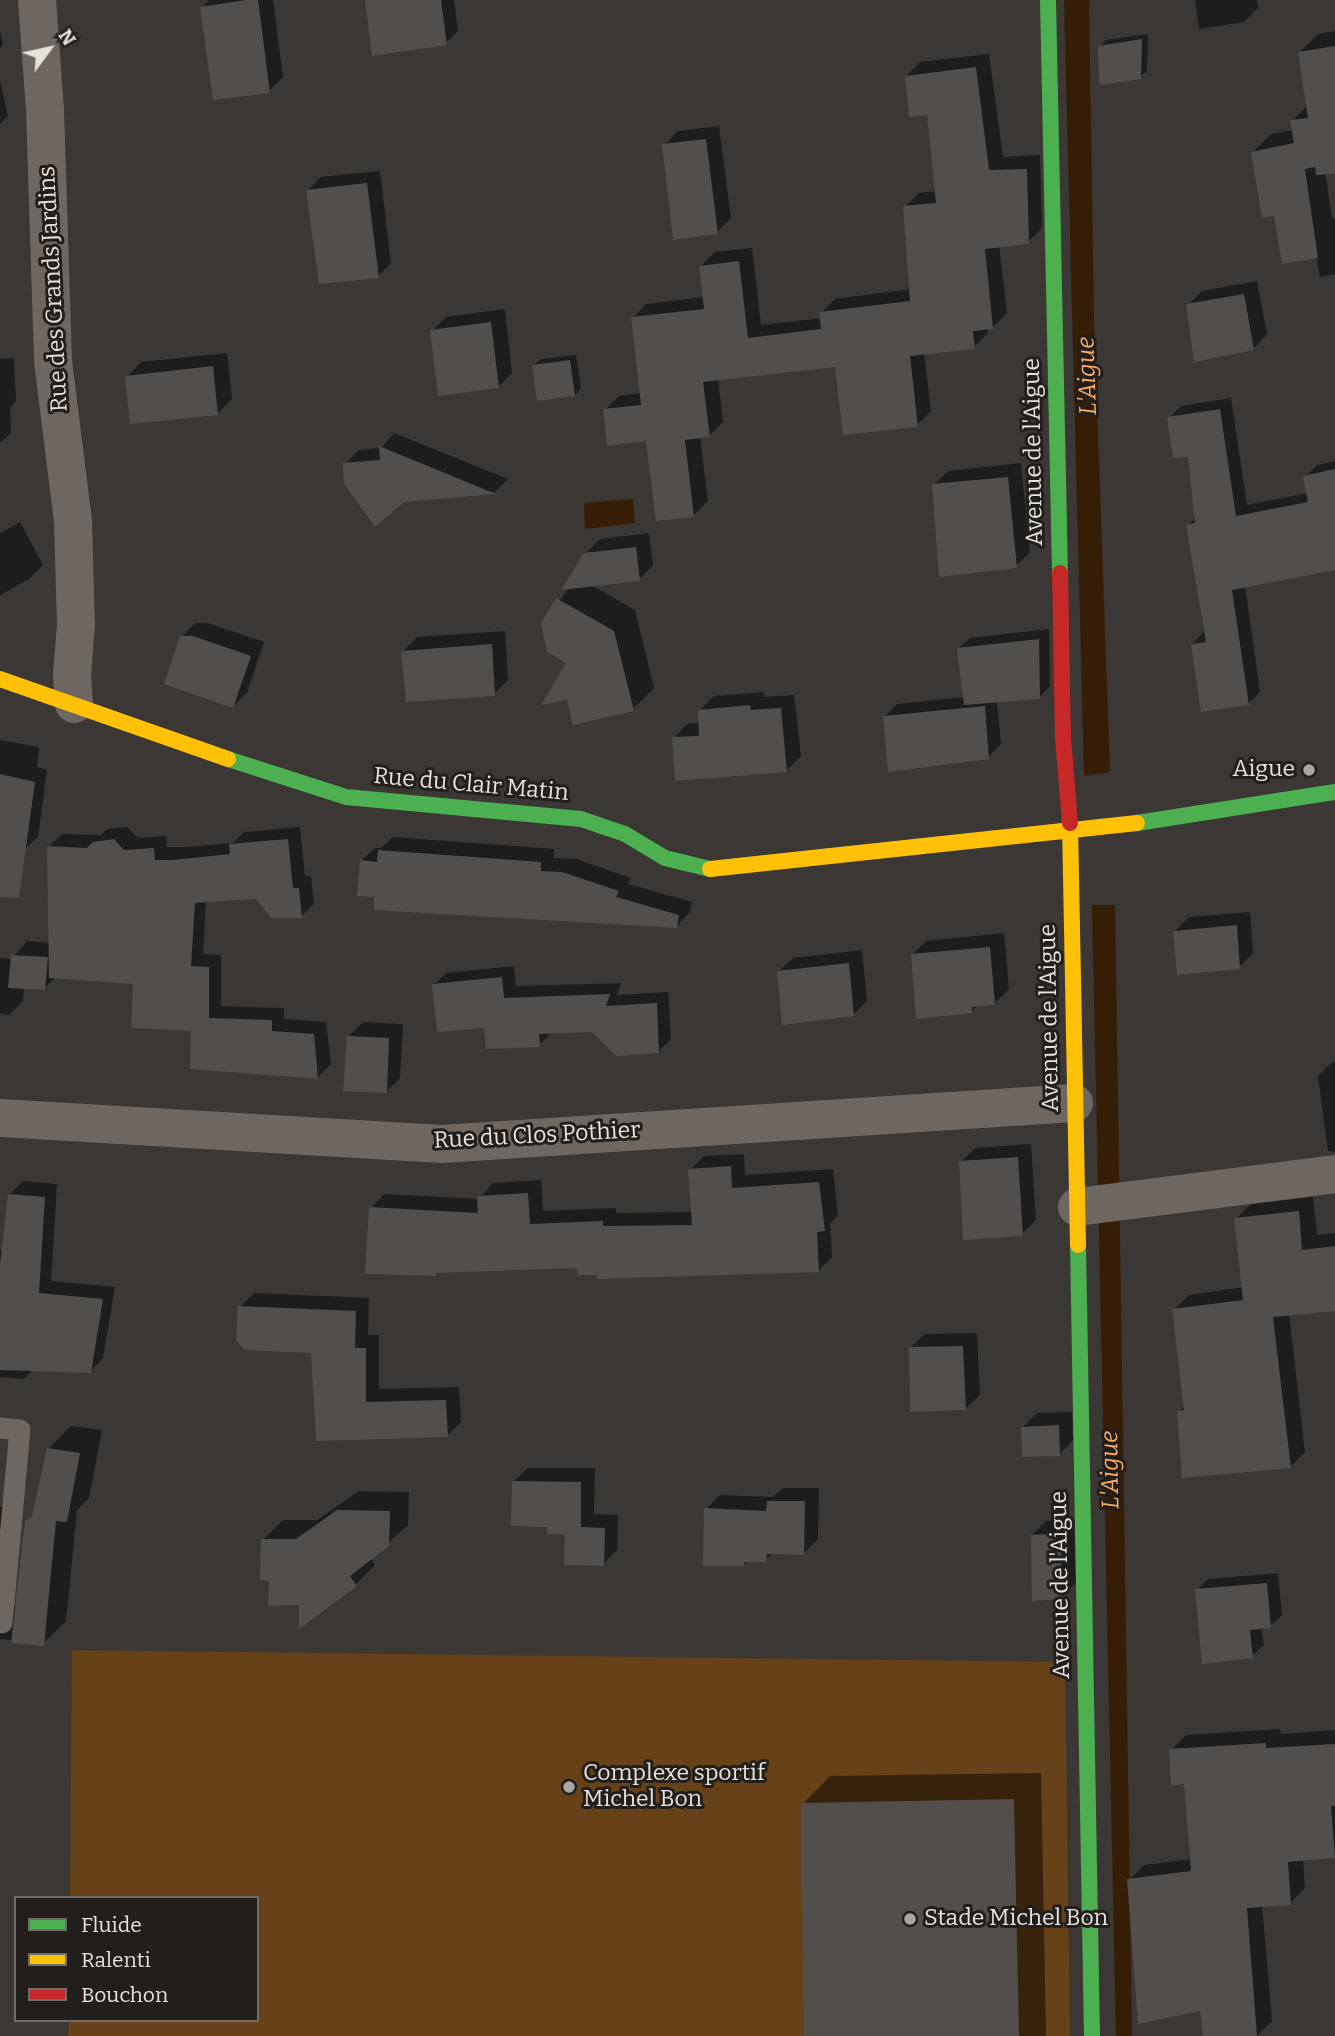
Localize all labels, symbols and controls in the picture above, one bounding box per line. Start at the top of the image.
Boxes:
north arrow [14,14,84,84]
text: N [53,25,81,50]
street label: Rue des Grands Jardins [34,165,74,413]
water label: L'Aigue [1072,336,1104,416]
street label: Avenue de l'Aigue [1019,358,1049,546]
place label: Aigue [1233,756,1295,784]
marker: Aigue [1301,762,1317,778]
street label: Rue du Clair Matin [372,763,570,807]
street label: Avenue de l'Aigue [1035,924,1065,1112]
street label: Rue du Clos Pothier [433,1117,641,1155]
water label: L'Aigue [1096,1430,1126,1510]
street label: Avenue de l'Aigue [1046,1491,1076,1679]
place label: Complexe sportif Michel Bon [583,1760,765,1814]
marker: Complexe sportif Michel Bon [561,1779,577,1795]
legend [14,1896,259,2022]
place label: Stade Michel Bon [924,1905,1108,1933]
marker: Stade Michel Bon [902,1911,918,1927]
text: Fluide [81,1912,142,1938]
text: Ralenti [81,1947,151,1973]
text: Bouchon [81,1982,168,2008]

